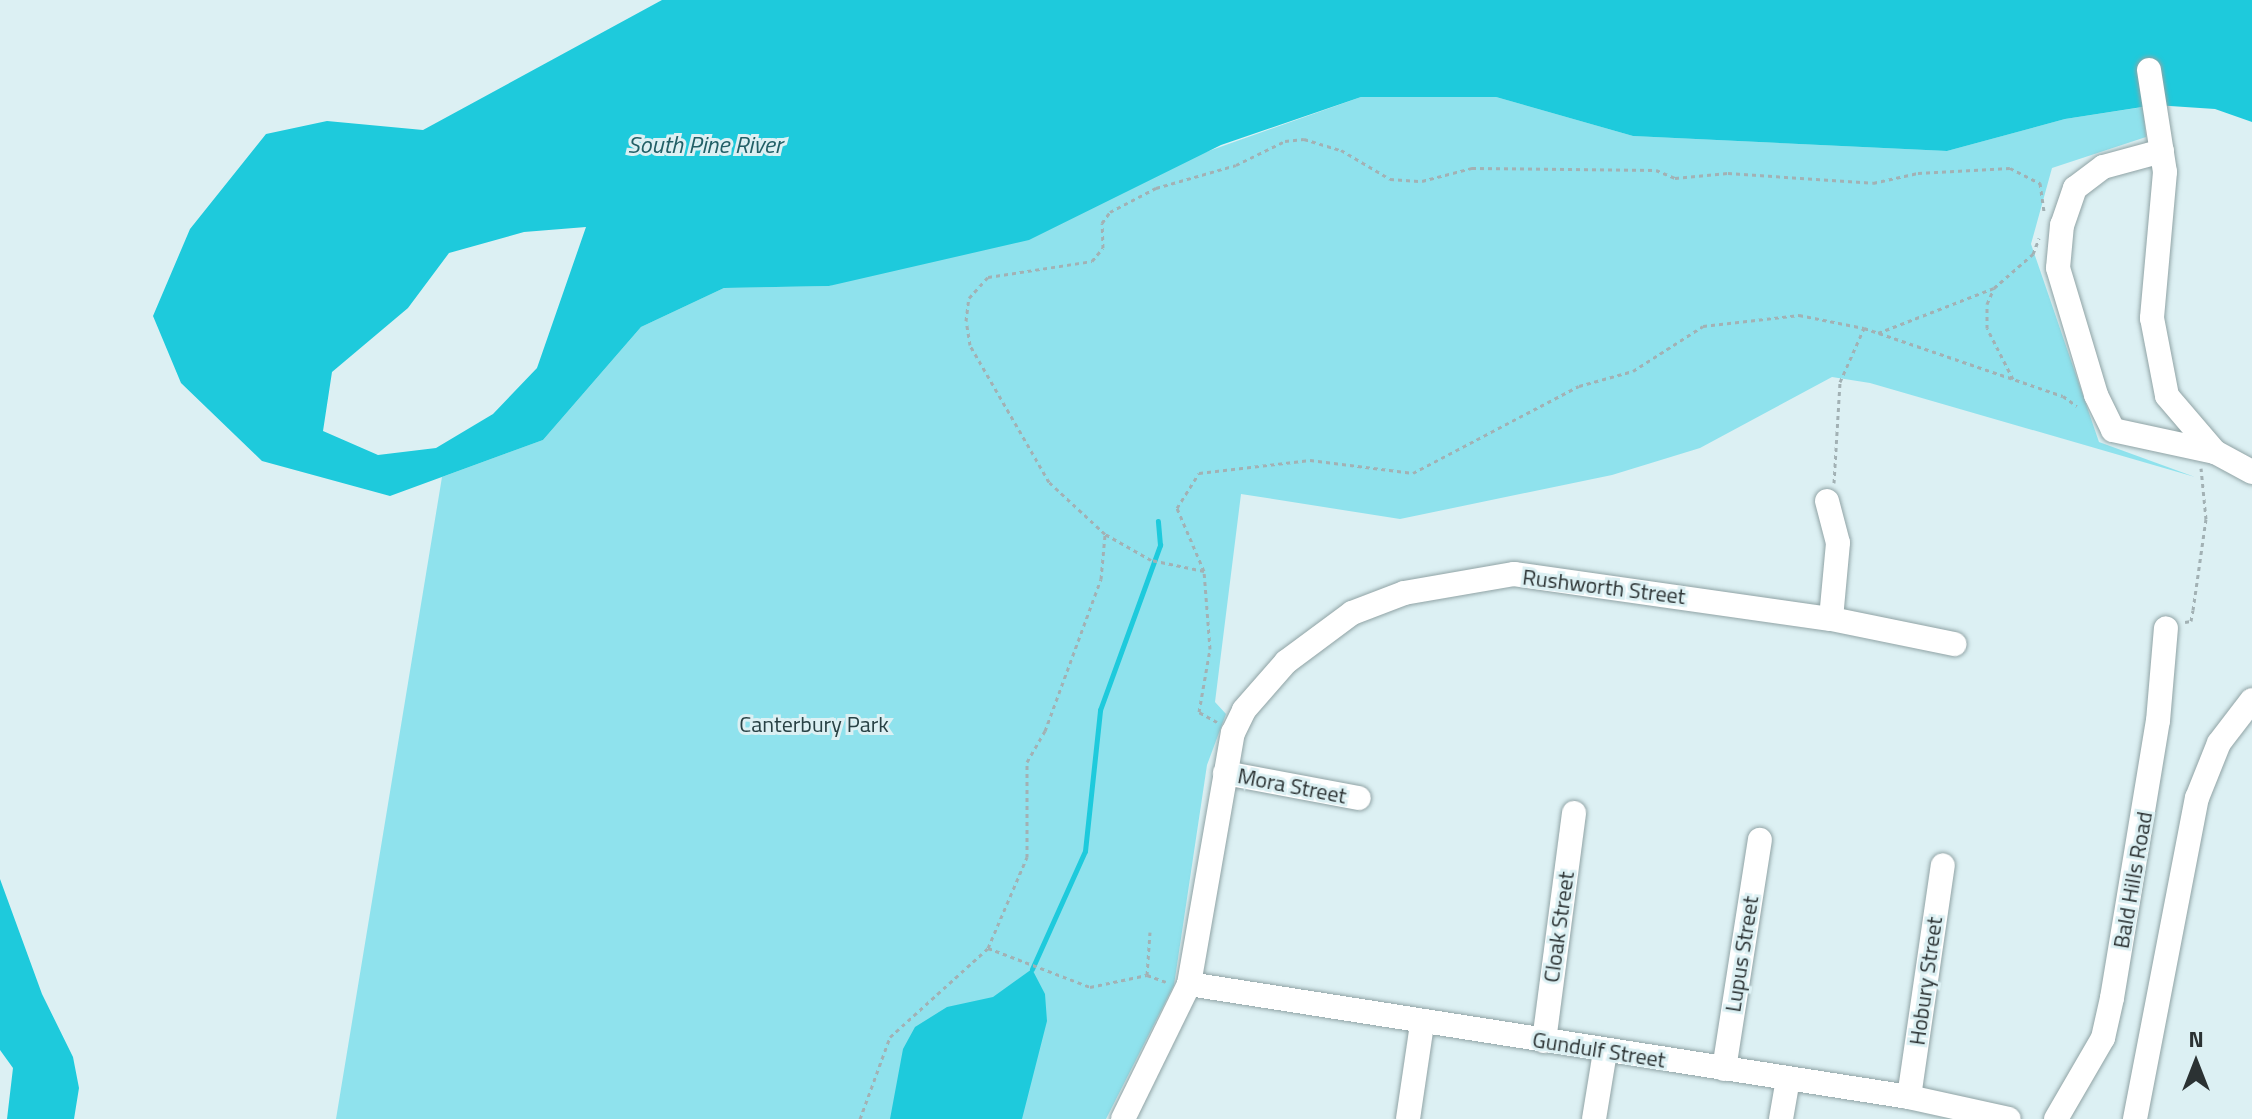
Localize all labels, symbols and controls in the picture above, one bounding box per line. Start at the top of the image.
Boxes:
water label: South Pine River [628,131,782,159]
street label: Rushworth Street [1521,564,1687,610]
park label: Canterbury Park [739,712,889,738]
street label: Mora Street [1235,763,1349,809]
street label: Bald Hills Road [2108,809,2158,951]
street label: Cloak Street [1538,870,1580,984]
street label: Lupus Street [1720,894,1764,1014]
street label: Hobury Street [1904,915,1948,1047]
text: N [2188,1022,2204,1056]
north arrow [2156,1023,2236,1103]
street label: Gundulf Street [1531,1026,1667,1074]

